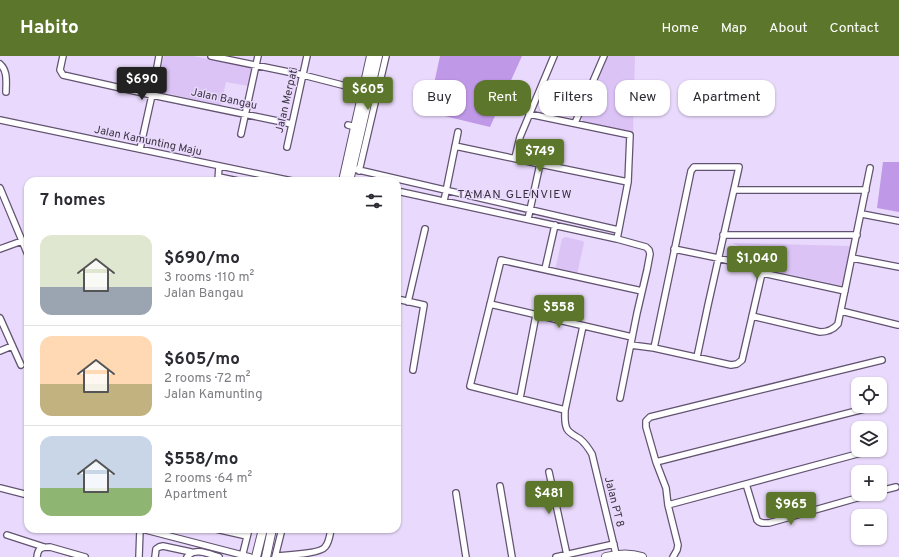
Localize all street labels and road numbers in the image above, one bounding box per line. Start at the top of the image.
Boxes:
street label: Jalan Merpati [273,66,301,134]
street label: Jalan Bangau [190,85,258,113]
street label: Jalan Kamunting Maju [93,123,203,159]
street label: Jalan PT 8 [601,475,627,529]

